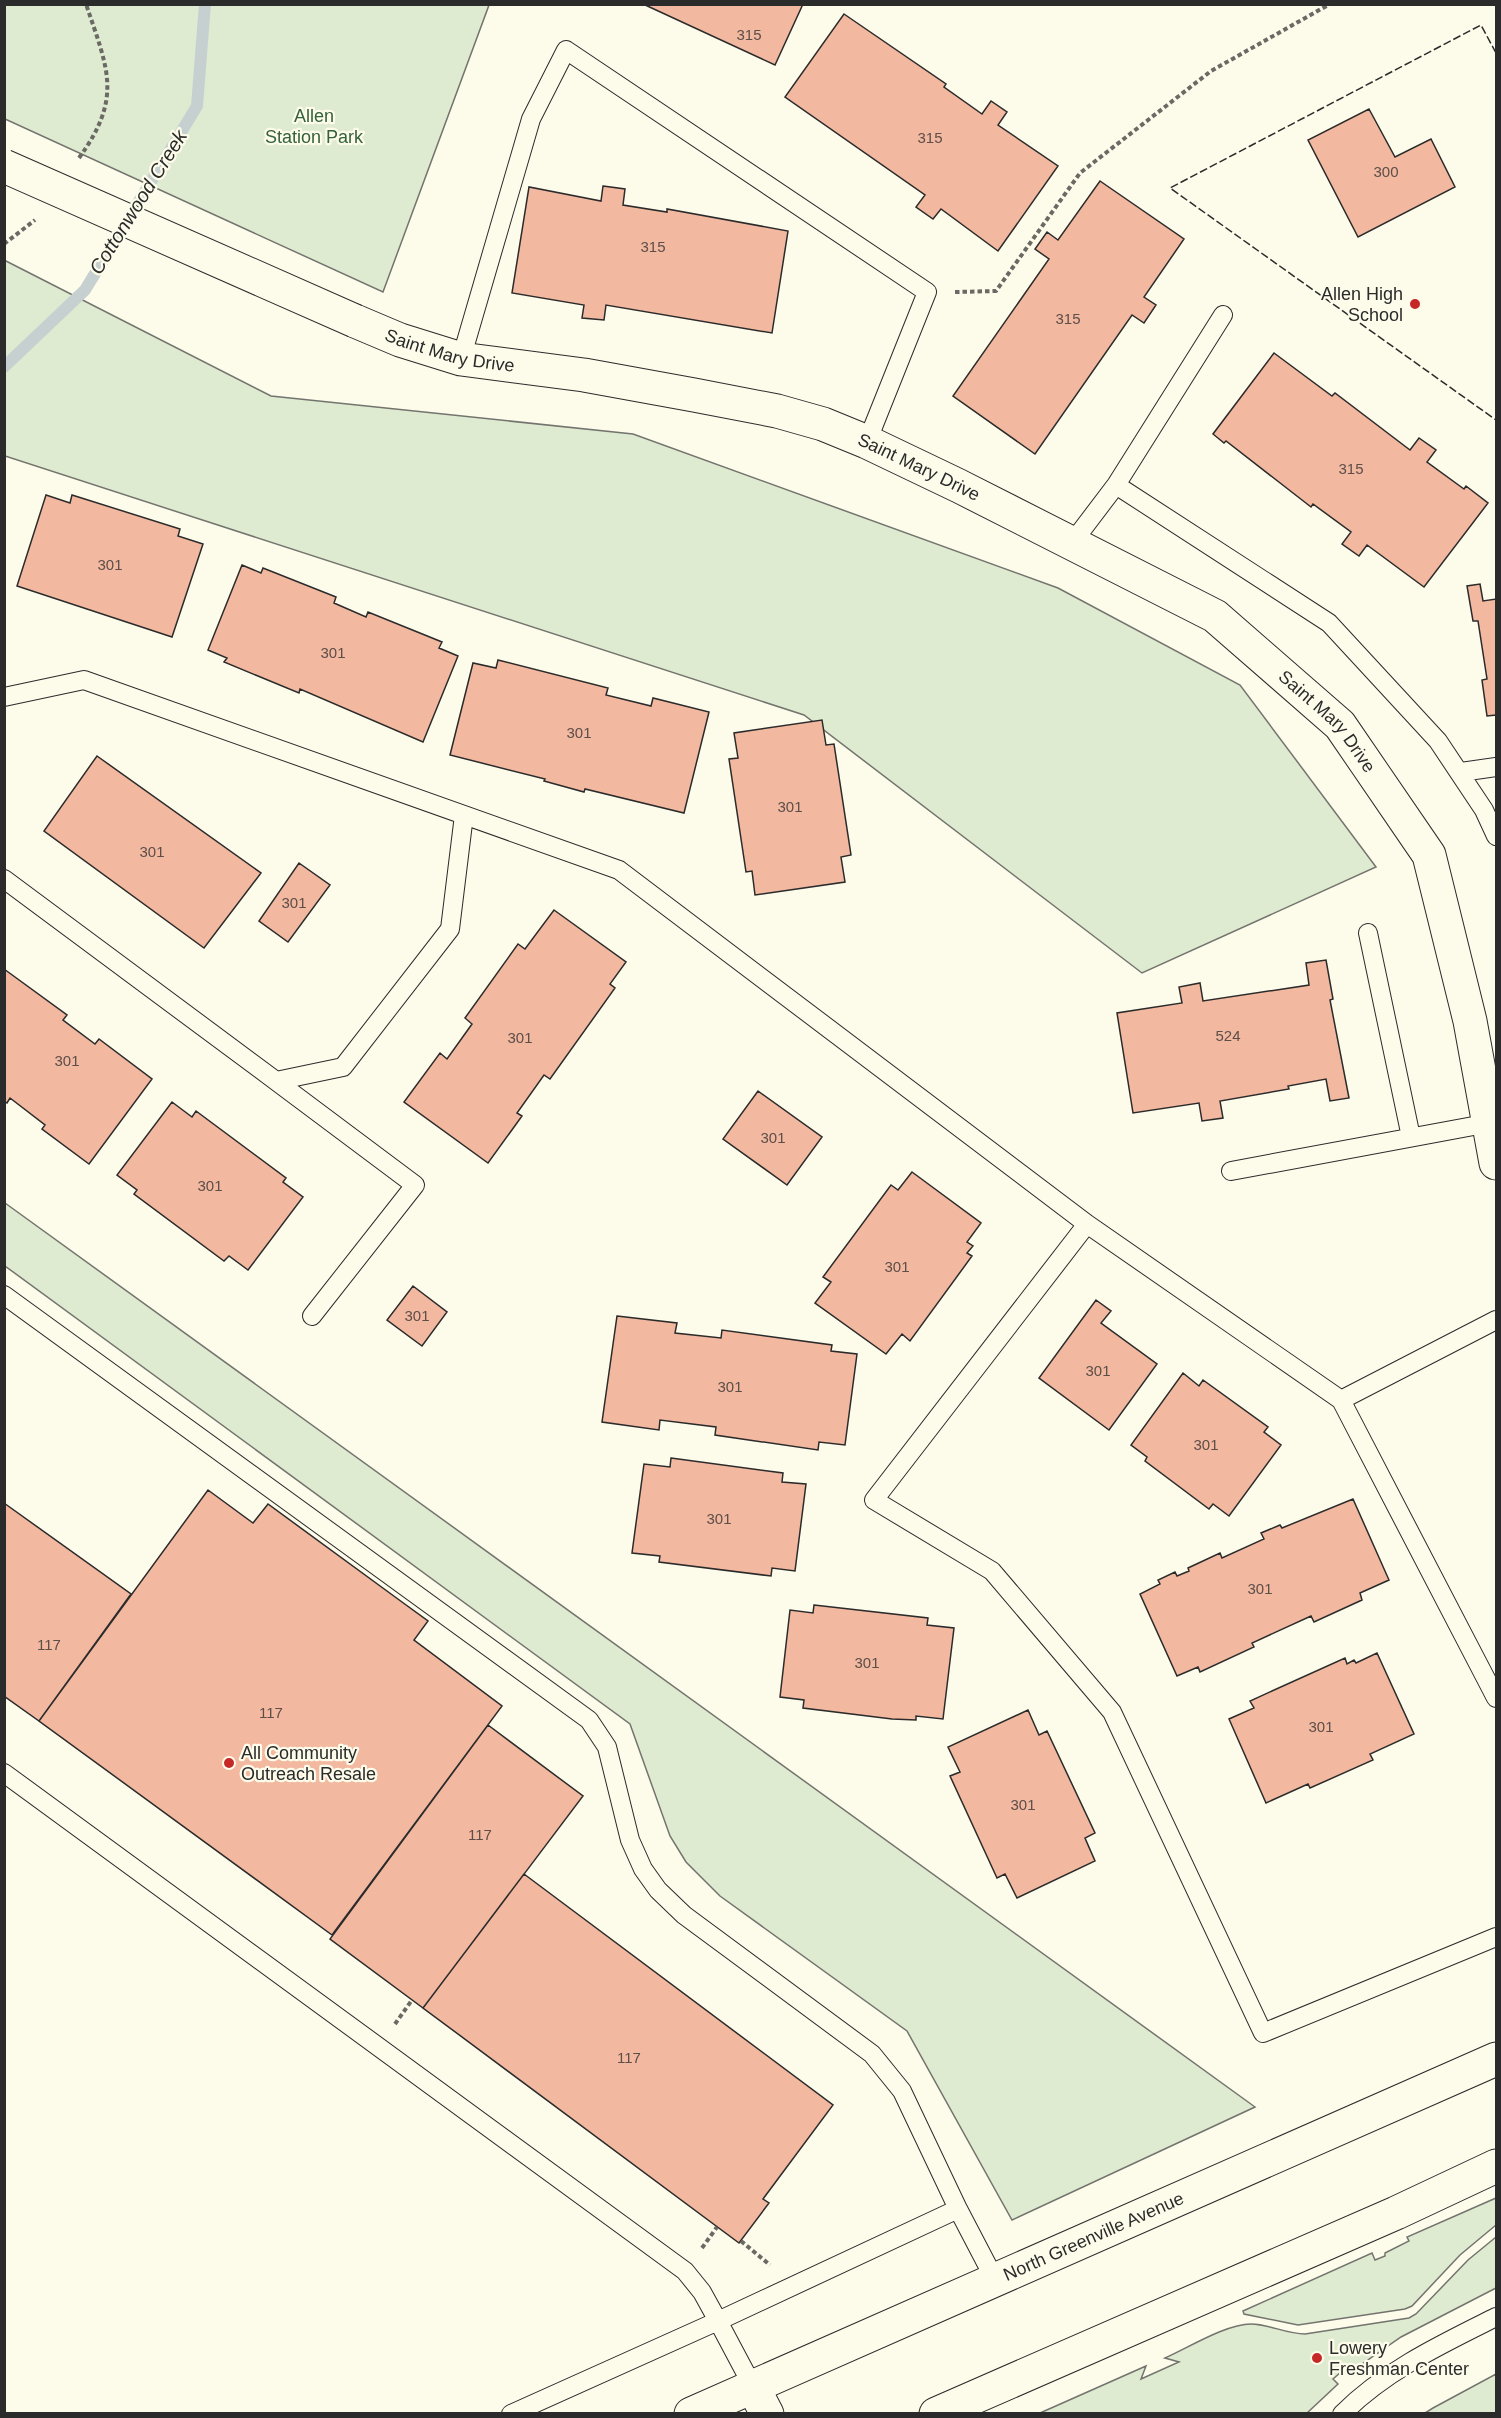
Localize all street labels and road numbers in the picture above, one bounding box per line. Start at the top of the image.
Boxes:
street label: Saint Mary Drive [382,325,516,376]
street label: Saint Mary Drive [855,429,983,505]
street label: Saint Mary Drive [1275,666,1379,776]
street label: North Greenville Avenue [1000,2188,1187,2285]

